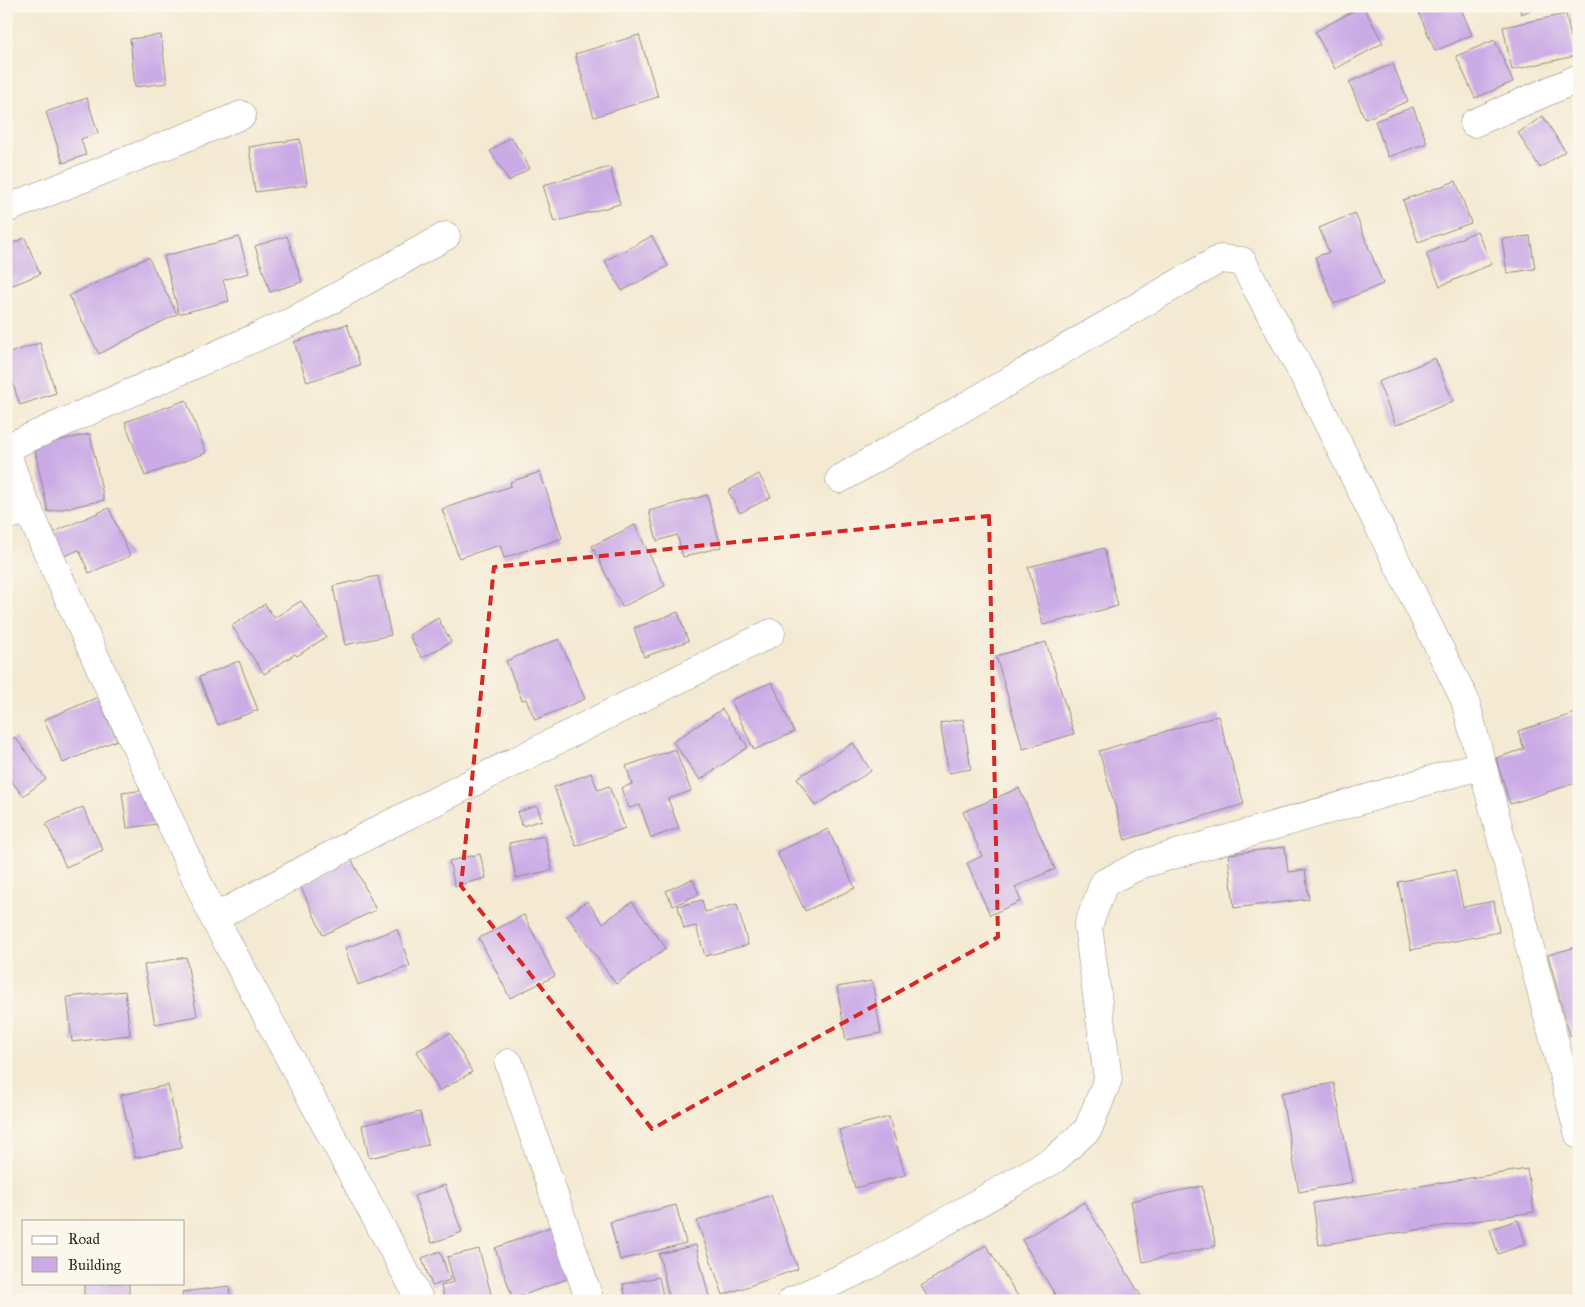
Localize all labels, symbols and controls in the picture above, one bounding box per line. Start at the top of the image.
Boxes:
legend [22,1220,185,1284]
text: Road [68,1230,100,1248]
text: Building [68,1256,122,1274]

